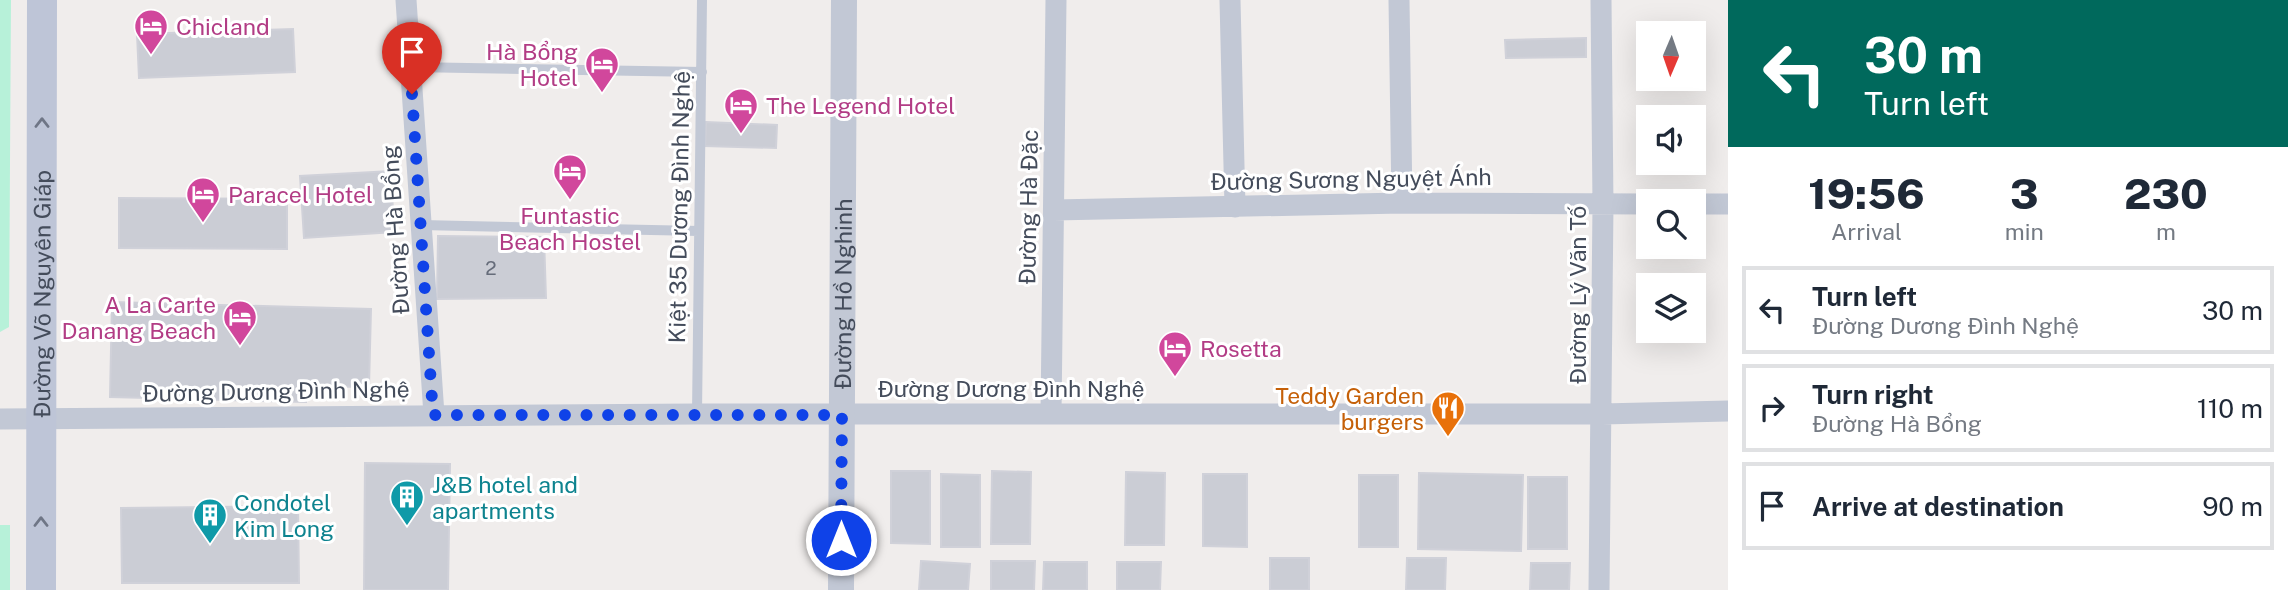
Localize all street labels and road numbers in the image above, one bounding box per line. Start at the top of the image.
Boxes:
street label: Kiệt 35 Dương Đình Nghệ [663,70,695,344]
street label: Đường Hà Đặc [1013,129,1043,285]
street label: Đường Hà Bổng [376,144,414,316]
street label: Đường Sương Nguyệt Ánh [1210,163,1492,195]
street label: Đường Võ Nguyên Giáp [28,170,55,418]
street label: Đường Hồ Nghinh [829,198,856,390]
street label: Đường Lý Văn Tố [1564,206,1591,384]
street label: Đường Dương Đình Nghệ [142,375,410,407]
street label: Đường Dương Đình Nghệ [877,375,1145,402]

